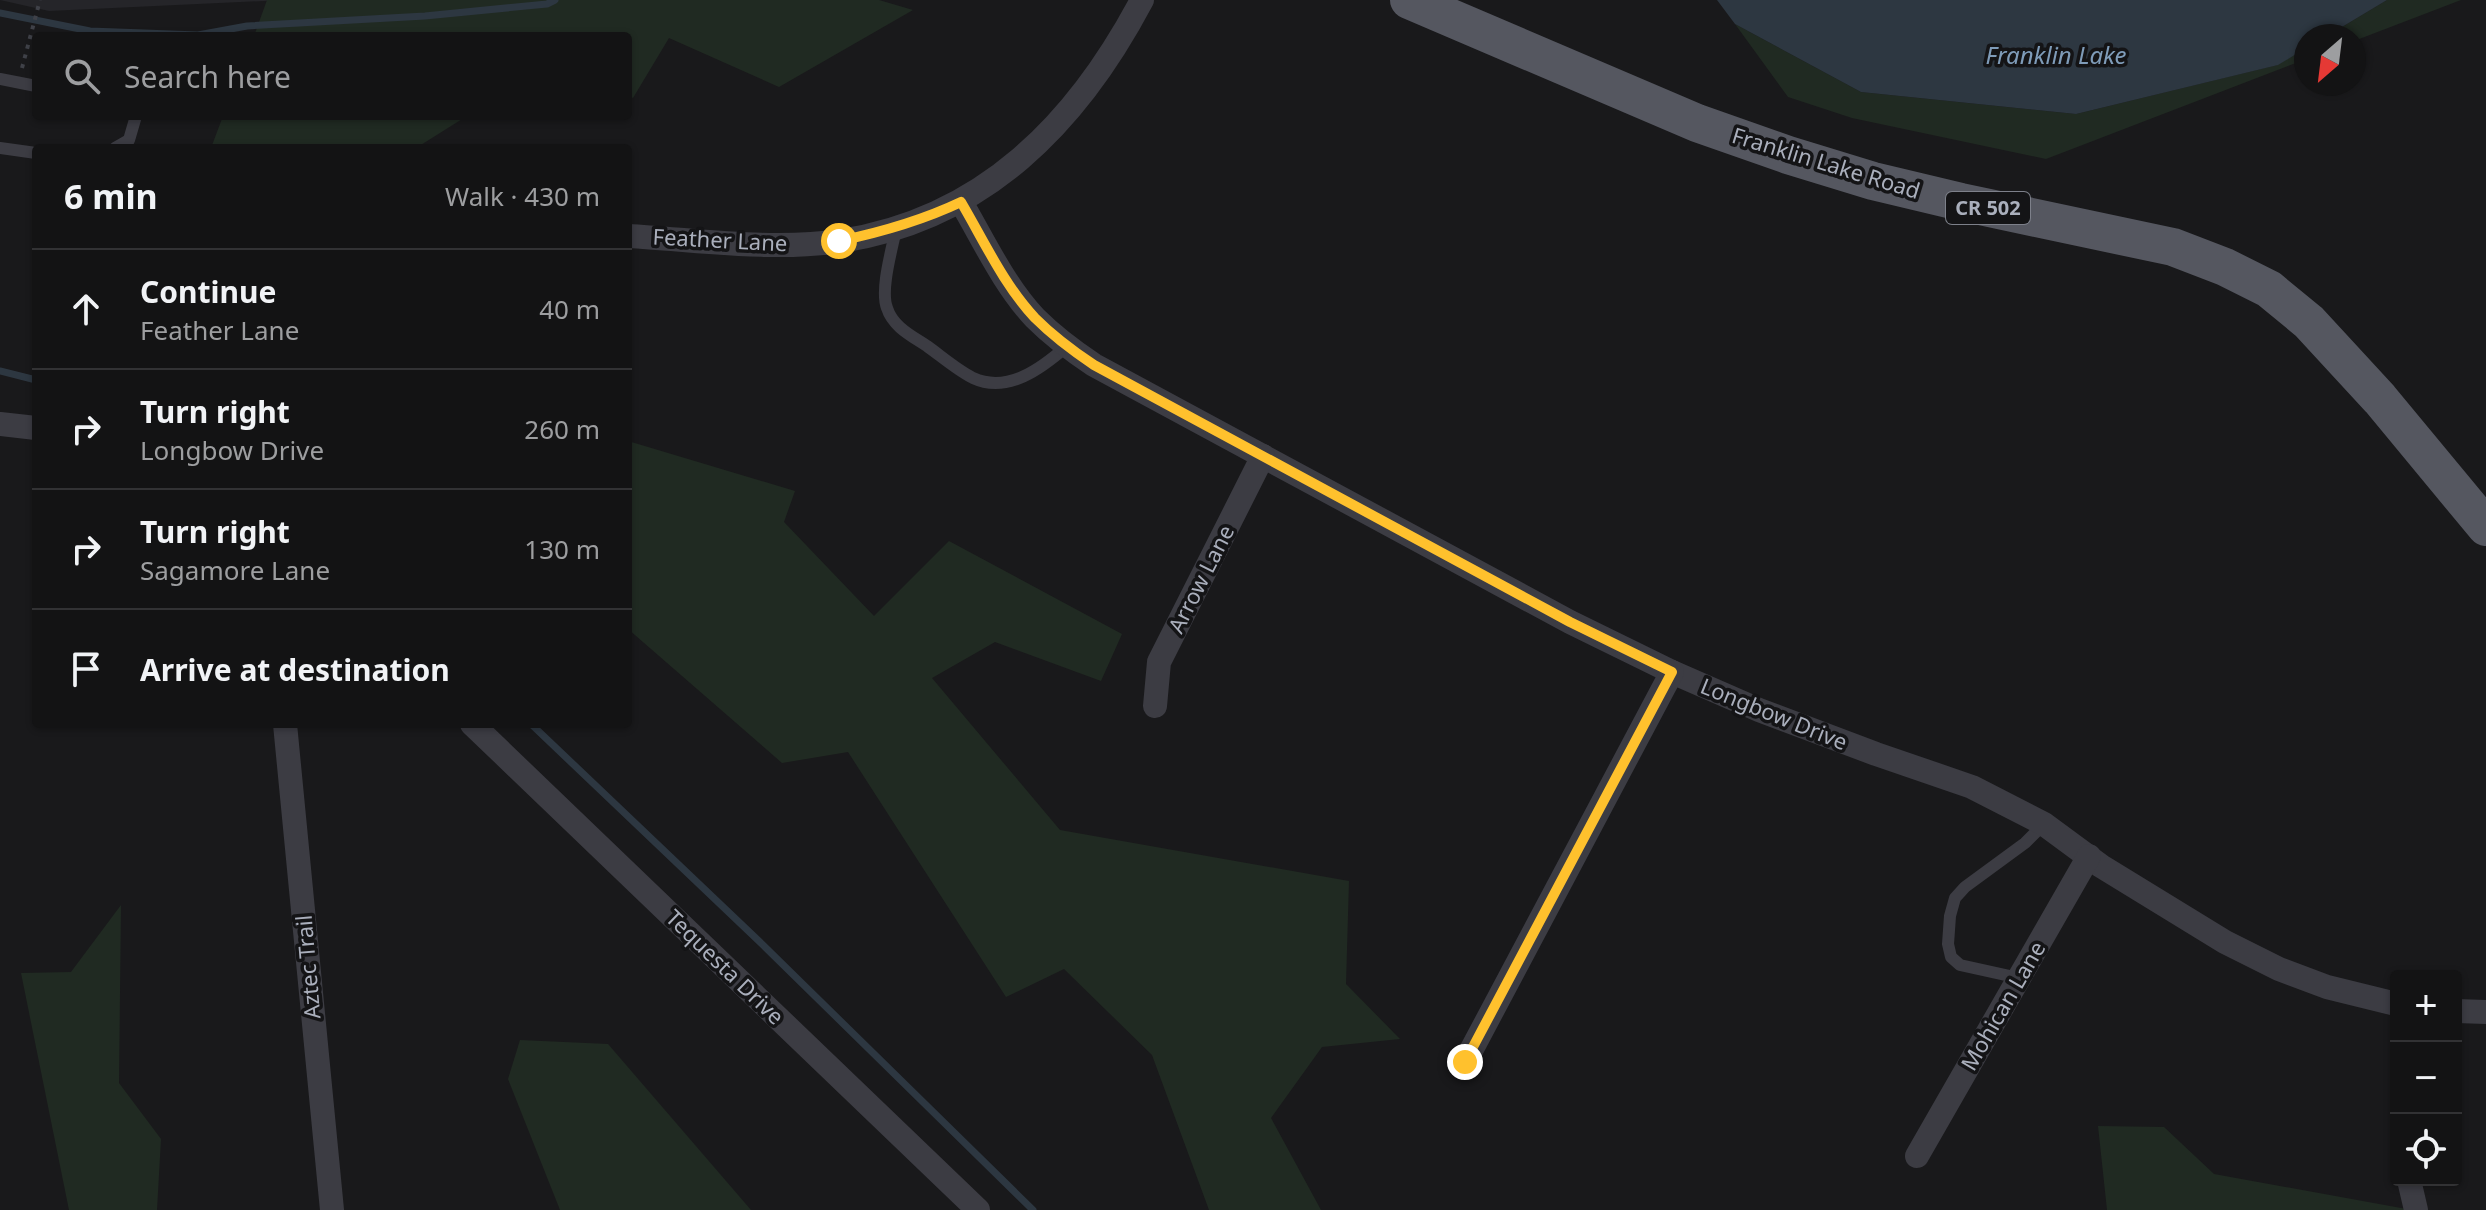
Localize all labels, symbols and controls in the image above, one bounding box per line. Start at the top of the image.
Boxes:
north arrow [2294,24,2366,96]
search box [32,32,632,120]
water label: Franklin Lake [1986,38,2126,71]
icon: search [60,54,104,98]
text: Search here [124,56,291,97]
street label: Franklin Lake Road [1729,119,1924,205]
text: 6 min [64,173,158,219]
text: Walk · 430 m [445,178,600,214]
road number: CR 502 [1946,192,2030,224]
street label: Feather Lane [652,220,788,258]
route start [821,223,857,259]
text: Continue [140,271,276,312]
icon: ahead [64,287,108,331]
text: 40 m [539,291,600,327]
text: Feather Lane [140,312,299,348]
text: Turn right [140,391,290,432]
icon: right [64,407,108,451]
text: 260 m [524,411,600,447]
text: Longbow Drive [140,432,324,468]
text: Turn right [140,511,290,552]
street label: Arrow Lane [1160,519,1240,638]
icon: right [64,527,108,571]
text: 130 m [524,531,600,567]
text: Sagamore Lane [140,552,330,588]
icon: arrive [64,647,108,691]
text: Arrive at destination [140,649,450,690]
street label: Longbow Drive [1697,670,1852,756]
street label: Tequesta Drive [660,902,791,1030]
street label: Aztec Trail [288,914,327,1020]
street label: Mohican Lane [1953,935,2051,1076]
map controls [2390,970,2462,1186]
button: + [2390,970,2462,1042]
button: − [2390,1042,2462,1114]
route end [1447,1044,1483,1080]
button: locate [2390,1114,2462,1186]

